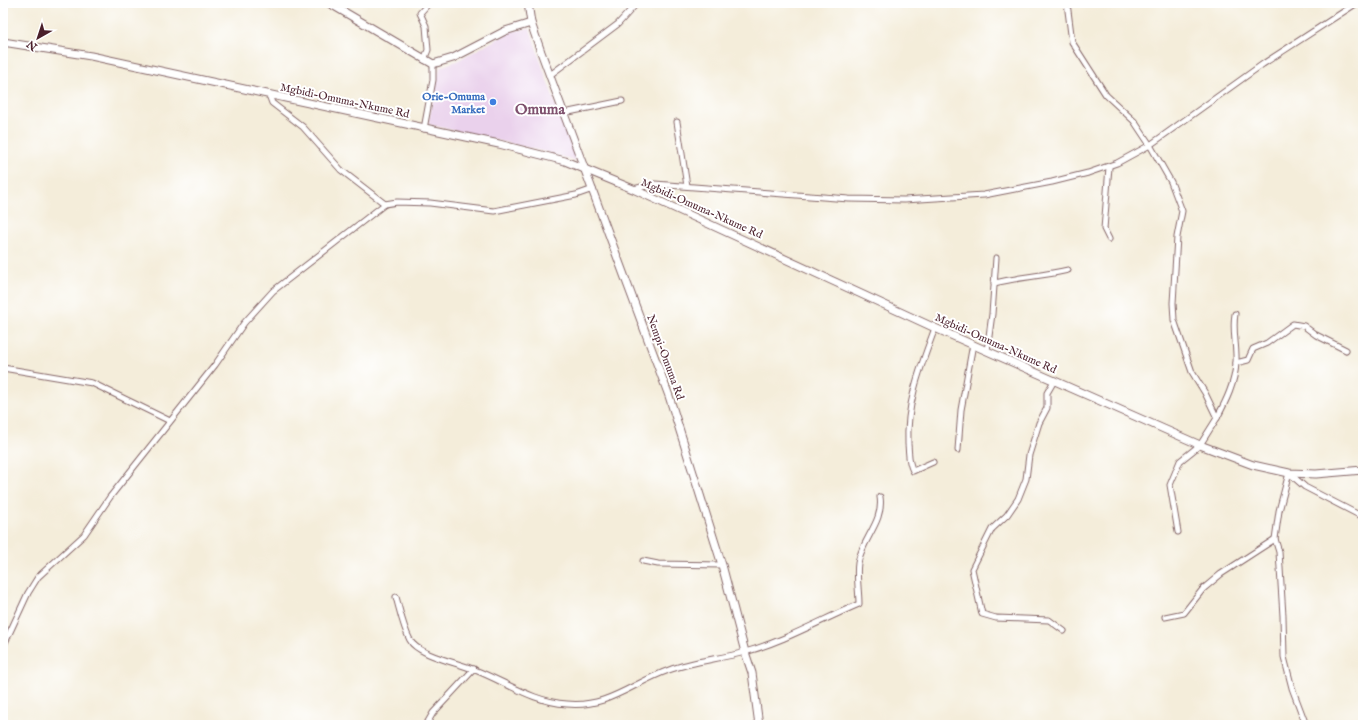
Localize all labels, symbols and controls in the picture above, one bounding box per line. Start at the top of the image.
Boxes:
north arrow [18,18,58,58]
text: N [24,36,41,54]
street label: Mgbidi-Omuma-Nkume Rd [279,80,411,122]
place label: Orie-Omuma Market [422,90,485,117]
marker: Orie-Omuma Market [488,97,498,107]
district label: Omuma [515,100,565,119]
street label: Mgbidi-Omuma-Nkume Rd [639,176,765,242]
street label: Mgbidi-Omuma-Nkume Rd [933,311,1059,377]
street label: Nempi-Omuma Rd [643,313,687,402]

